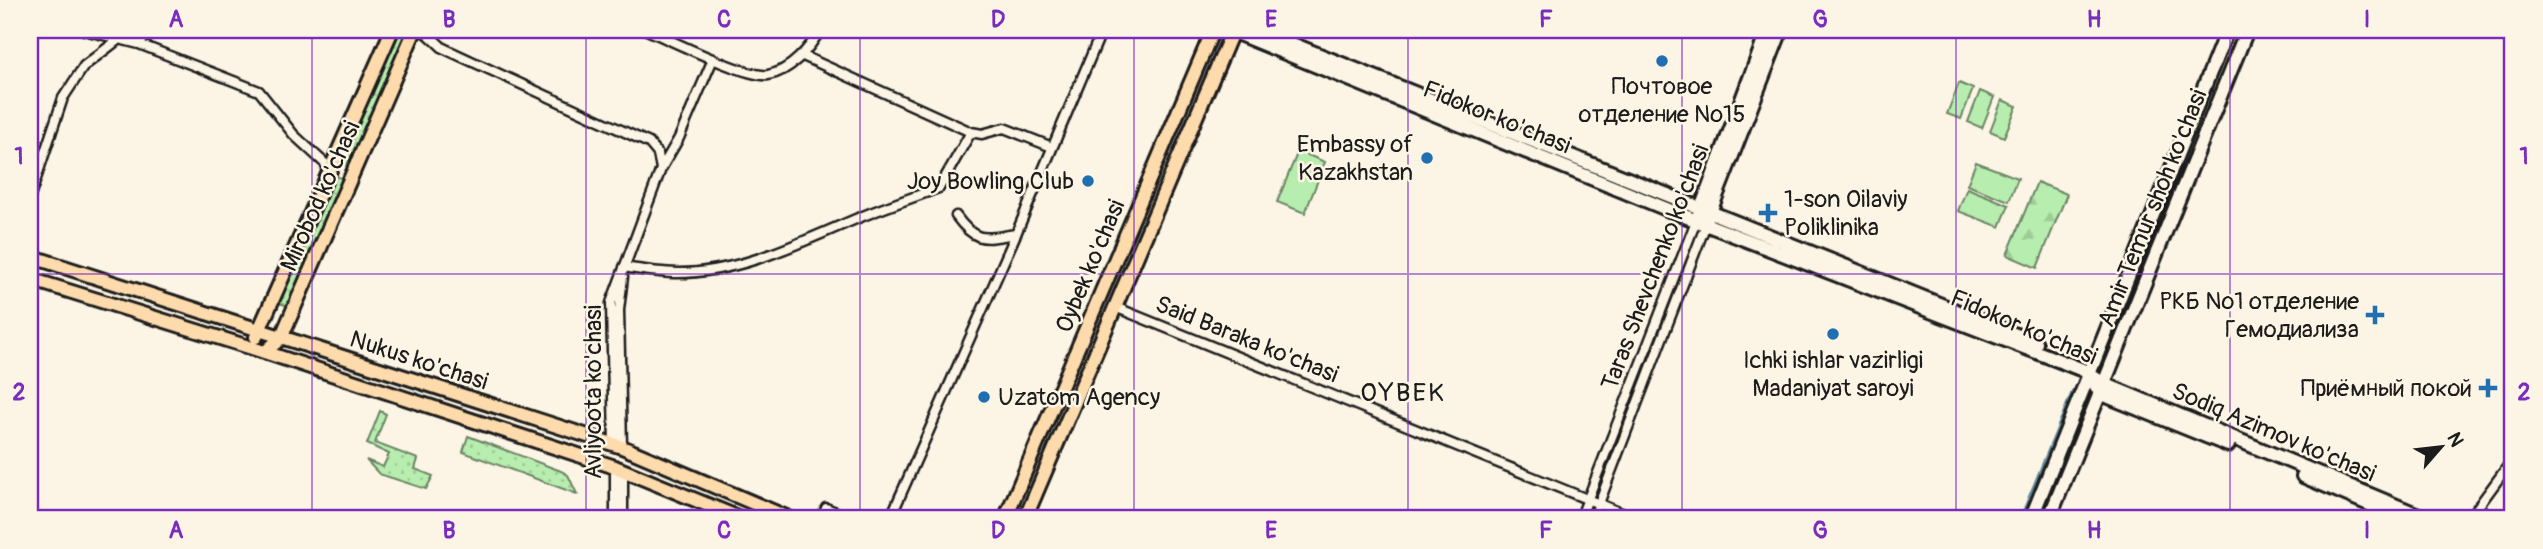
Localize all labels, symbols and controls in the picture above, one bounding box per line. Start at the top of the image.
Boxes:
text: A [169,5,184,34]
text: B [442,5,456,34]
text: C [717,5,731,34]
text: D [991,5,1005,34]
text: E [1265,5,1277,34]
text: F [1539,5,1553,34]
text: G [1812,5,1828,34]
text: H [2087,5,2101,34]
text: I [2364,5,2370,34]
marker: Почтовое отделение №15 [1654,53,1670,69]
place label: Почтовое отделение №15 [1579,72,1745,129]
street label: Fidokor ko'chasi [1419,75,1575,160]
street label: Amir Temur shoh ko'chasi [2092,85,2213,331]
street label: Mirobod ko'chasi [274,117,367,276]
place label: Embassy of Kazakhstan [1297,130,1413,187]
street label: Taras Shevchenko ko'chasi [1595,140,1716,394]
text: 1 [15,142,24,171]
text: 1 [2520,142,2529,171]
marker: Embassy of Kazakhstan [1419,150,1435,166]
place label: Joy Bowling Club [907,167,1074,196]
marker: Joy Bowling Club [1080,173,1096,189]
place label: 1-son Oilaviy Poliklinika [1784,185,1907,242]
street label: Oybek ko'chasi [1049,195,1131,337]
marker: 1-son Oilaviy Poliklinika [1758,203,1778,223]
street label: Fidokor ko'chasi [1946,283,2102,371]
place label: РКБ №1 отделение Гемодиализа [2160,287,2359,344]
street label: Said Baraka ko'chasi [1151,290,1342,389]
street label: Avliyoota ko'chasi [579,305,608,479]
marker: РКБ №1 отделение Гемодиализа [2365,305,2385,325]
street label: Nukus ko'chasi [346,325,492,396]
marker: Ichki ishlar vazirligi Madaniyat saroyi [1825,326,1841,342]
place label: Ichki ishlar vazirligi Madaniyat saroyi [1743,346,1923,403]
place label: Приёмный покой [2301,374,2472,403]
street label: Sodiq Azimov ko'chasi [2168,376,2380,488]
district label: OYBEK [1360,377,1446,409]
text: 2 [13,378,26,407]
marker: Приёмный покой [2478,378,2498,398]
text: 2 [2518,378,2531,407]
place label: Uzatom Agency [998,383,1160,412]
marker: Uzatom Agency [976,389,992,405]
north arrow [2406,412,2476,482]
text: N [2442,428,2469,451]
text: A [169,516,184,545]
text: B [442,516,456,545]
text: C [717,516,731,545]
text: D [991,516,1005,545]
text: E [1265,516,1277,545]
text: F [1539,516,1553,545]
text: G [1812,516,1828,545]
text: H [2087,516,2101,545]
text: I [2364,516,2370,545]

